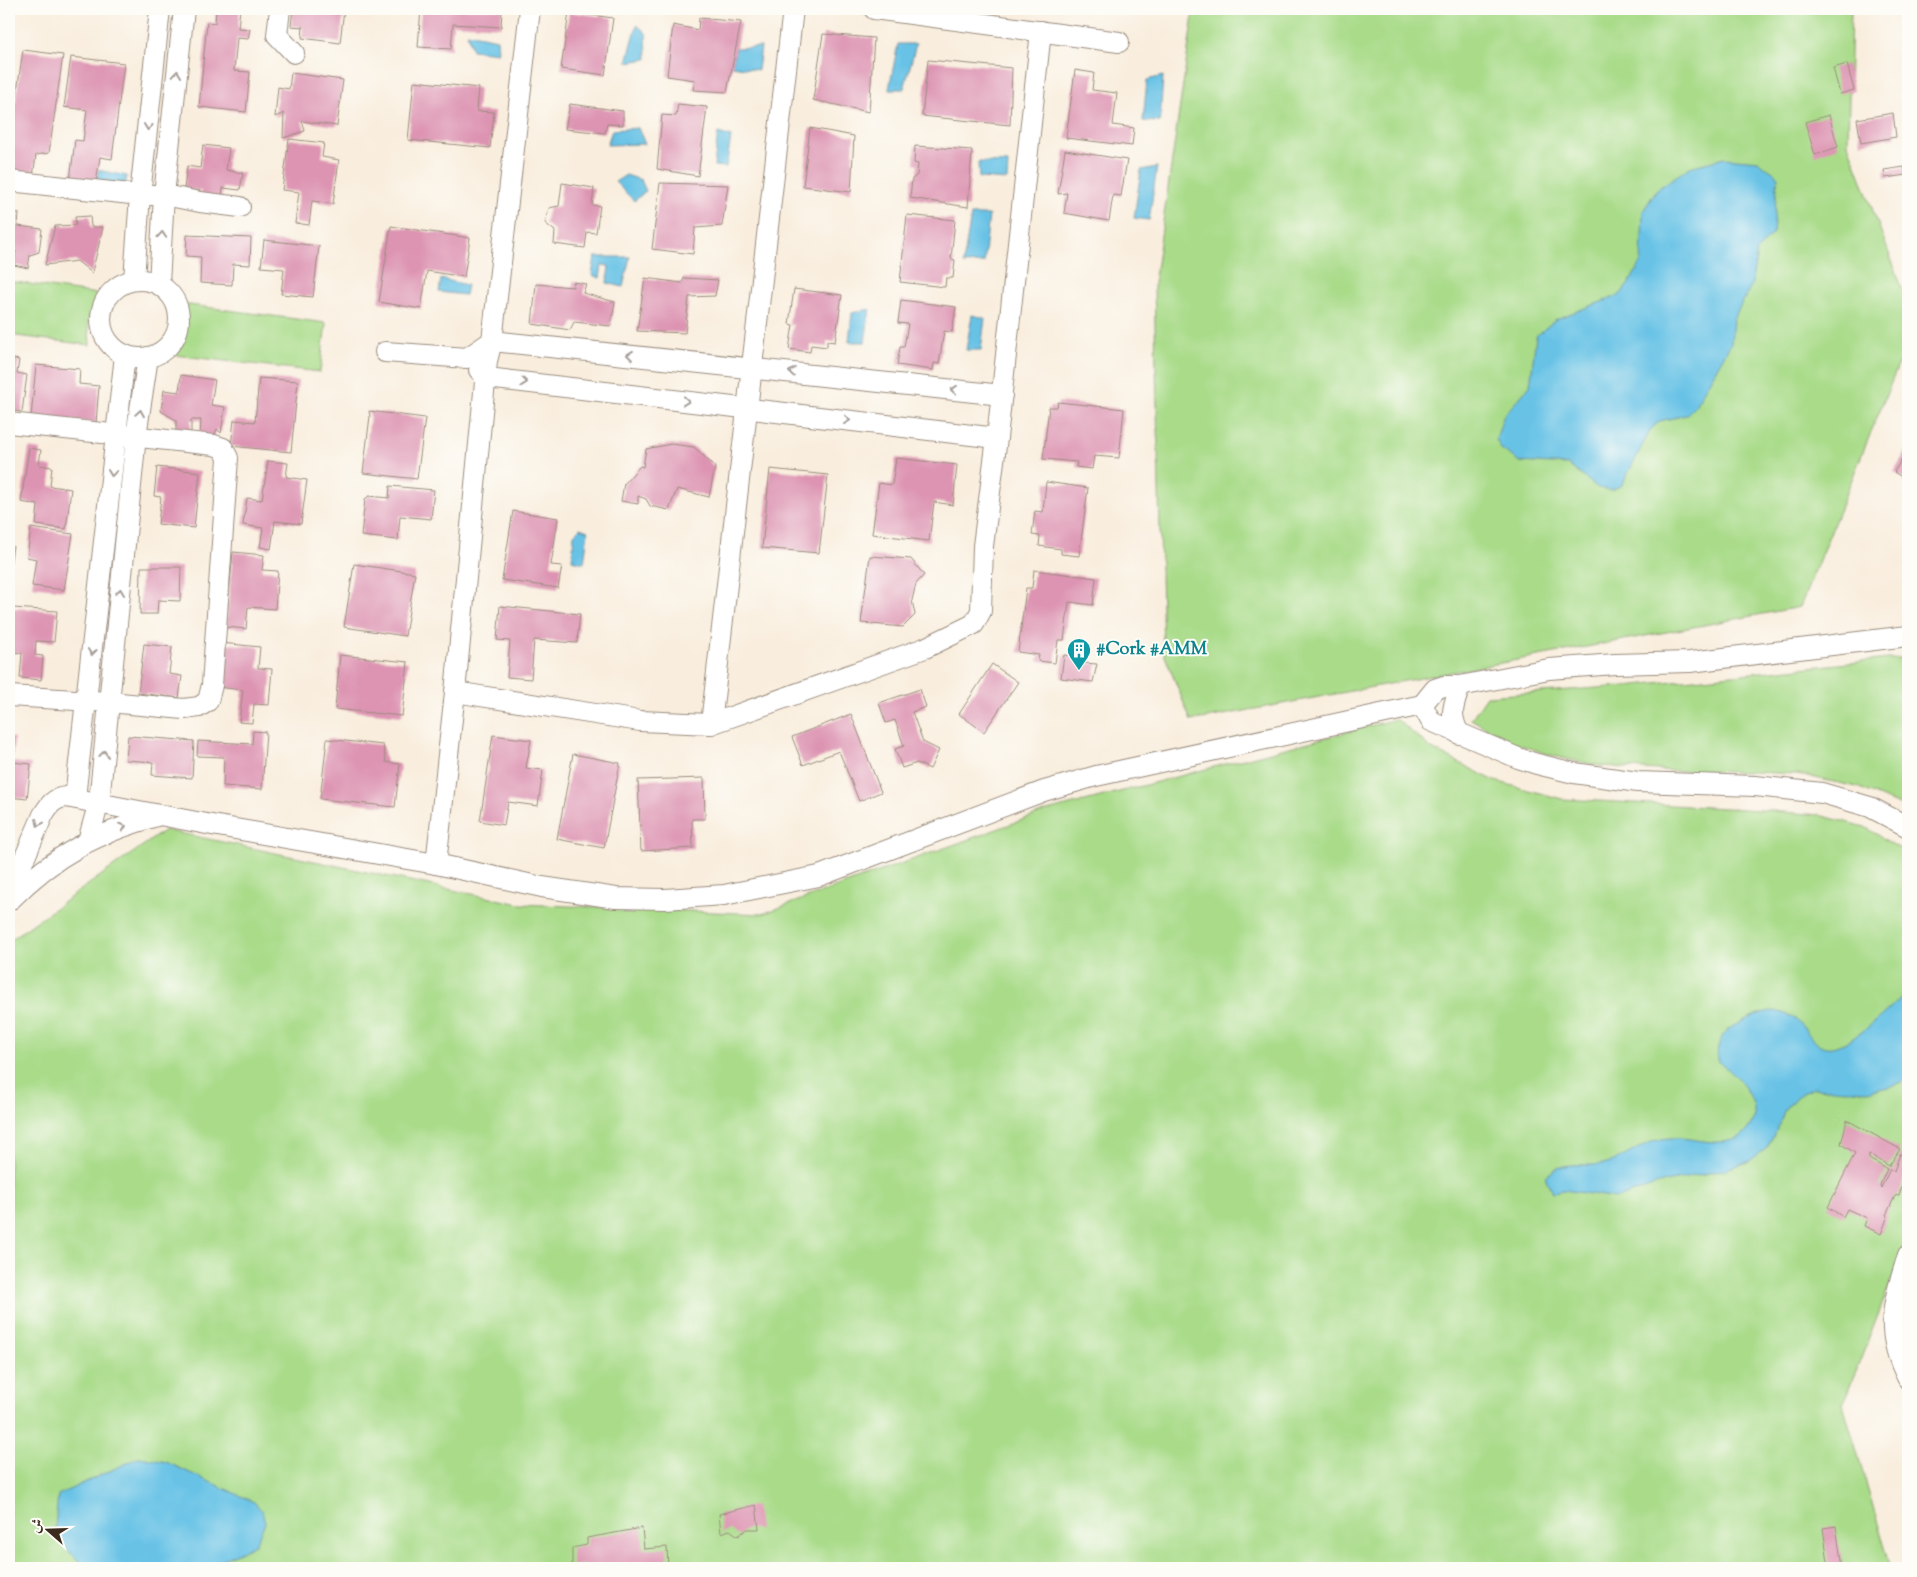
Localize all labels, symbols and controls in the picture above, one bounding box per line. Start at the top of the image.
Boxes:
one-way arrow [171,69,182,77]
one-way arrow [143,123,154,131]
one-way arrow [156,231,167,239]
one-way arrow [626,350,634,361]
one-way arrow [788,367,796,378]
one-way arrow [520,376,528,387]
one-way arrow [949,385,957,396]
one-way arrow [682,395,690,406]
one-way arrow [134,409,144,417]
one-way arrow [843,414,851,425]
one-way arrow [107,469,118,477]
one-way arrow [114,588,125,596]
building icon: #Cork #AMM [1066,637,1092,671]
place label: #Cork #AMM [1096,637,1207,663]
one-way arrow [87,648,98,656]
one-way arrow [98,749,109,757]
one-way arrow [36,817,46,826]
one-way arrow [118,823,127,833]
north arrow [22,1504,72,1554]
text: ش [26,1516,49,1536]

